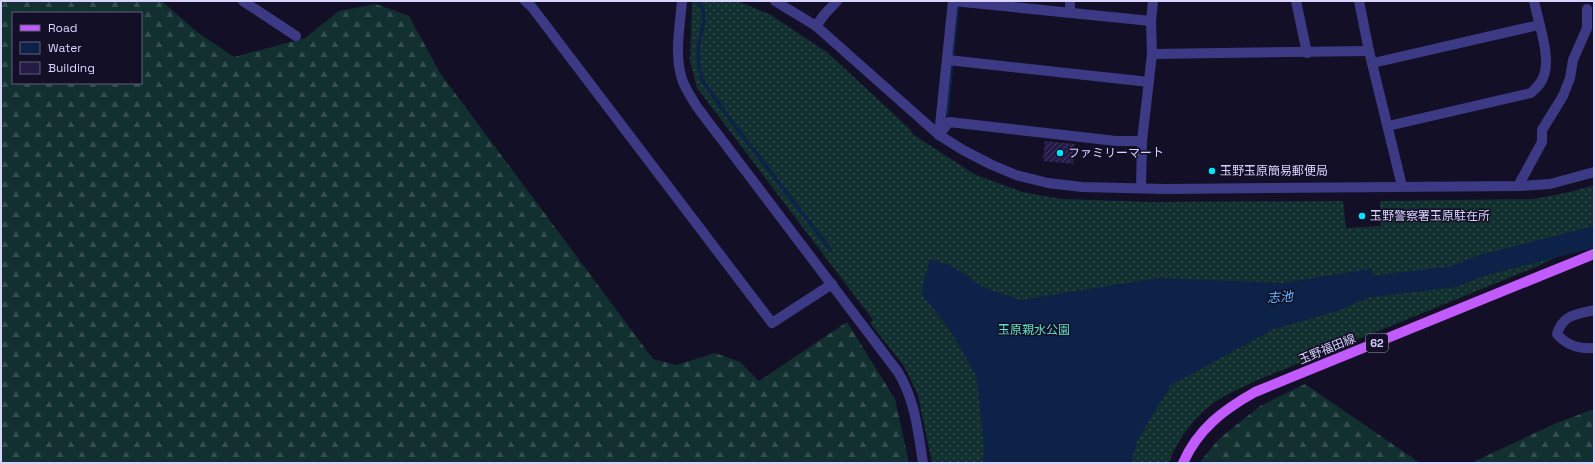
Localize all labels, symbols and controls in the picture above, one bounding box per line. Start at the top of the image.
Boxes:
legend [12,12,142,84]
text: Road [48,20,77,36]
text: Water [48,40,82,56]
text: Building [48,60,95,76]
place label: ファミリーマート [1068,145,1164,161]
marker: ファミリーマート [1055,148,1065,158]
place label: 玉野玉原簡易郵便局 [1220,163,1328,179]
marker: 玉野玉原簡易郵便局 [1207,166,1217,176]
place label: 玉野警察署玉原駐在所 [1370,208,1490,224]
marker: 玉野警察署玉原駐在所 [1357,211,1367,221]
water label: 志池 [1266,287,1296,306]
park label: 玉原親水公園 [998,322,1070,338]
street label: 玉野福田線 [1296,330,1358,368]
road number: 62 [1366,334,1388,352]

